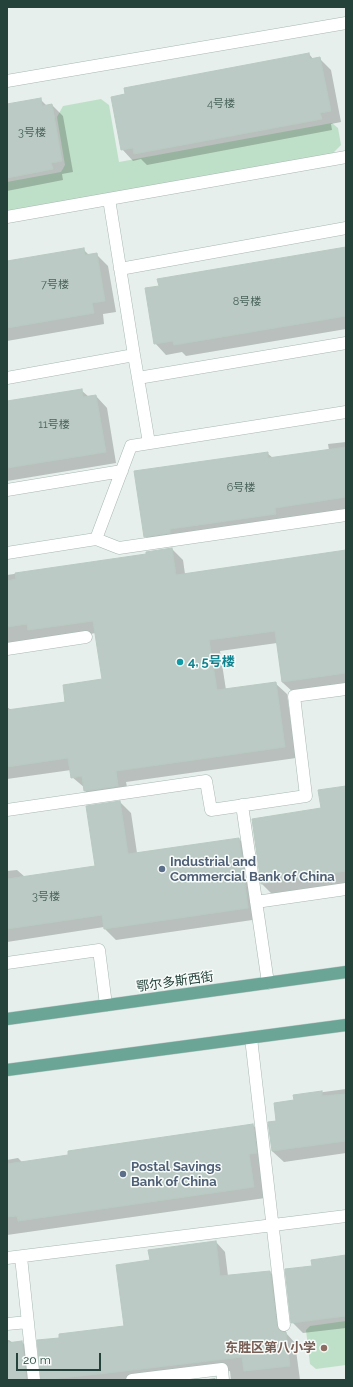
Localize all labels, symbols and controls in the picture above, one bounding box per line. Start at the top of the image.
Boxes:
house number: 4号楼 [207,97,235,111]
house number: 3号楼 [18,126,46,140]
house number: 7号楼 [41,278,69,292]
house number: 8号楼 [233,295,261,309]
house number: 11号楼 [38,418,70,432]
house number: 6号楼 [227,481,255,495]
place label: 4, 5号楼 [188,654,235,670]
marker: 4, 5号楼 [175,657,185,667]
place label: Industrial and Commercial Bank of China [170,854,335,885]
marker: Industrial and Commercial Bank of China [157,864,167,874]
house number: 3号楼 [32,890,60,904]
street label: 鄂尔多斯西街 [135,969,215,995]
place label: Postal Savings Bank of China [131,1159,221,1190]
marker: Postal Savings Bank of China [118,1169,128,1179]
place label: 东胜区第八小学 [225,1340,316,1356]
marker: 东胜区第八小学 [319,1343,329,1353]
scale bar [18,1345,103,1371]
text: 20 m [23,1353,51,1367]

